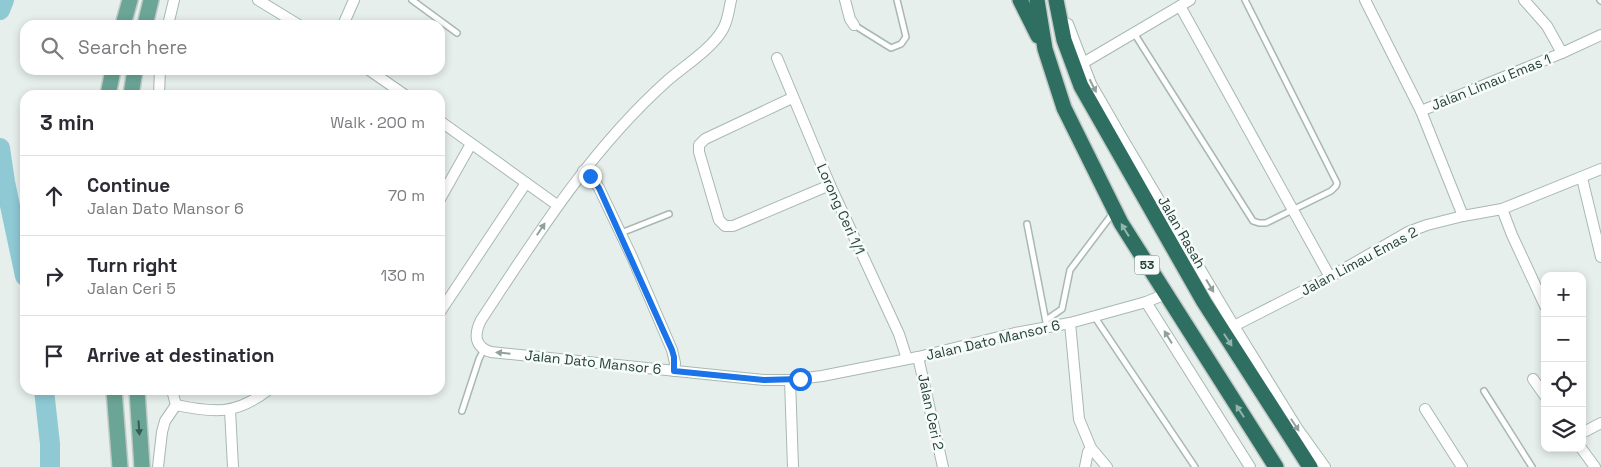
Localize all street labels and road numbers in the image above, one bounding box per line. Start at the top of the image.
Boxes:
street label: Jalan Limau Emas 1 [1428,50,1554,114]
street label: Lorong Ceri 1/1 [813,161,869,257]
street label: Jalan Rasah [1154,193,1210,271]
street label: Jalan Limau Emas 2 [1297,222,1421,300]
road number: 53 [1134,256,1160,274]
street label: Jalan Dato Mansor 6 [924,316,1062,364]
street label: Jalan Dato Mansor 6 [524,346,662,378]
street label: Jalan Ceri 2 [914,372,948,452]

